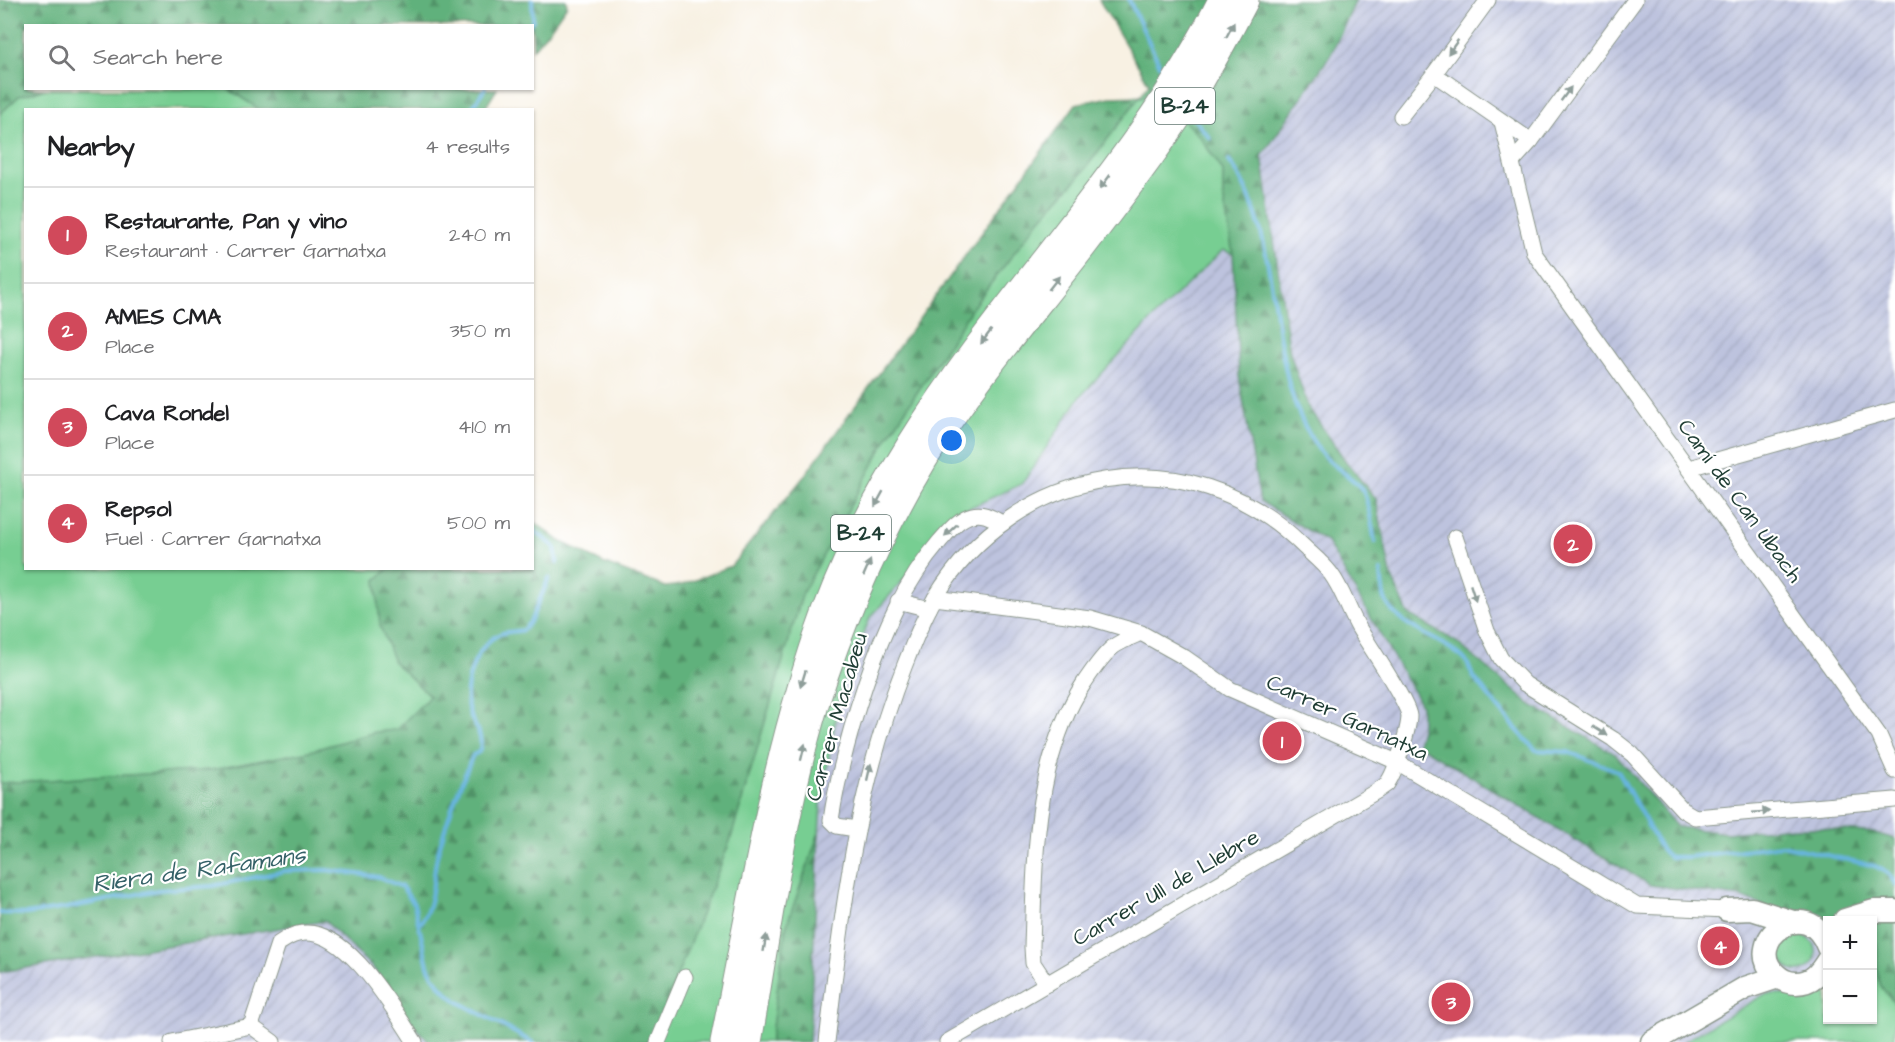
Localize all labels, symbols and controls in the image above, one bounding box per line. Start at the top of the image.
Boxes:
one-way arrow [1225,21,1235,38]
search box [24,24,534,90]
one-way arrow [1447,39,1459,55]
icon: search [45,41,78,74]
text: Search here [93,42,223,73]
one-way arrow [1560,86,1572,102]
road number: B-24 [1155,88,1215,124]
text: Nearby [48,129,135,165]
text: 4 results [425,133,510,161]
one-way arrow [1100,175,1112,190]
text: Restaurante, Pan y vino [105,206,347,237]
text: 1 [66,221,69,249]
text: 240 m [449,221,510,249]
text: Restaurant · Carrer Garnatxa [105,237,386,265]
one-way arrow [1047,276,1059,291]
text: AMES CMA [105,302,221,333]
text: 2 [62,317,73,345]
text: 350 m [449,317,510,345]
one-way arrow [980,328,992,344]
text: Place [105,333,155,361]
text: Cava Rondel [105,398,229,429]
text: 3 [62,413,73,441]
text: 410 m [458,413,510,441]
street label: Camí de Can Ubach [1670,413,1810,589]
your location [937,426,966,455]
text: Place [105,429,155,457]
one-way arrow [874,491,884,508]
text: Repsol [105,494,172,525]
text: 4 [61,509,74,537]
text: 500 m [447,509,510,537]
road number: B-24 [831,515,891,551]
pin: 2 [1554,522,1592,566]
one-way arrow [944,523,959,536]
text: Fuel · Carrer Garnatxa [105,525,321,553]
one-way arrow [862,560,871,577]
one-way arrow [1469,584,1478,602]
street label: Carrer Macabeu [798,629,876,805]
street label: Carrer Garnatxa [1261,667,1433,769]
one-way arrow [798,670,807,688]
pin: 1 [1262,718,1302,764]
one-way arrow [1592,725,1608,736]
one-way arrow [799,743,809,761]
one-way arrow [865,763,875,782]
one-way arrow [1751,807,1770,817]
street label: Carrer Ull de Llebre [1067,822,1265,954]
water label: Riera de Rafamans [90,838,309,902]
map controls [1823,916,1877,1024]
button: + [1823,916,1877,970]
pin: 4 [1700,924,1740,968]
one-way arrow [761,934,770,953]
button: − [1823,970,1877,1024]
pin: 3 [1432,980,1470,1024]

